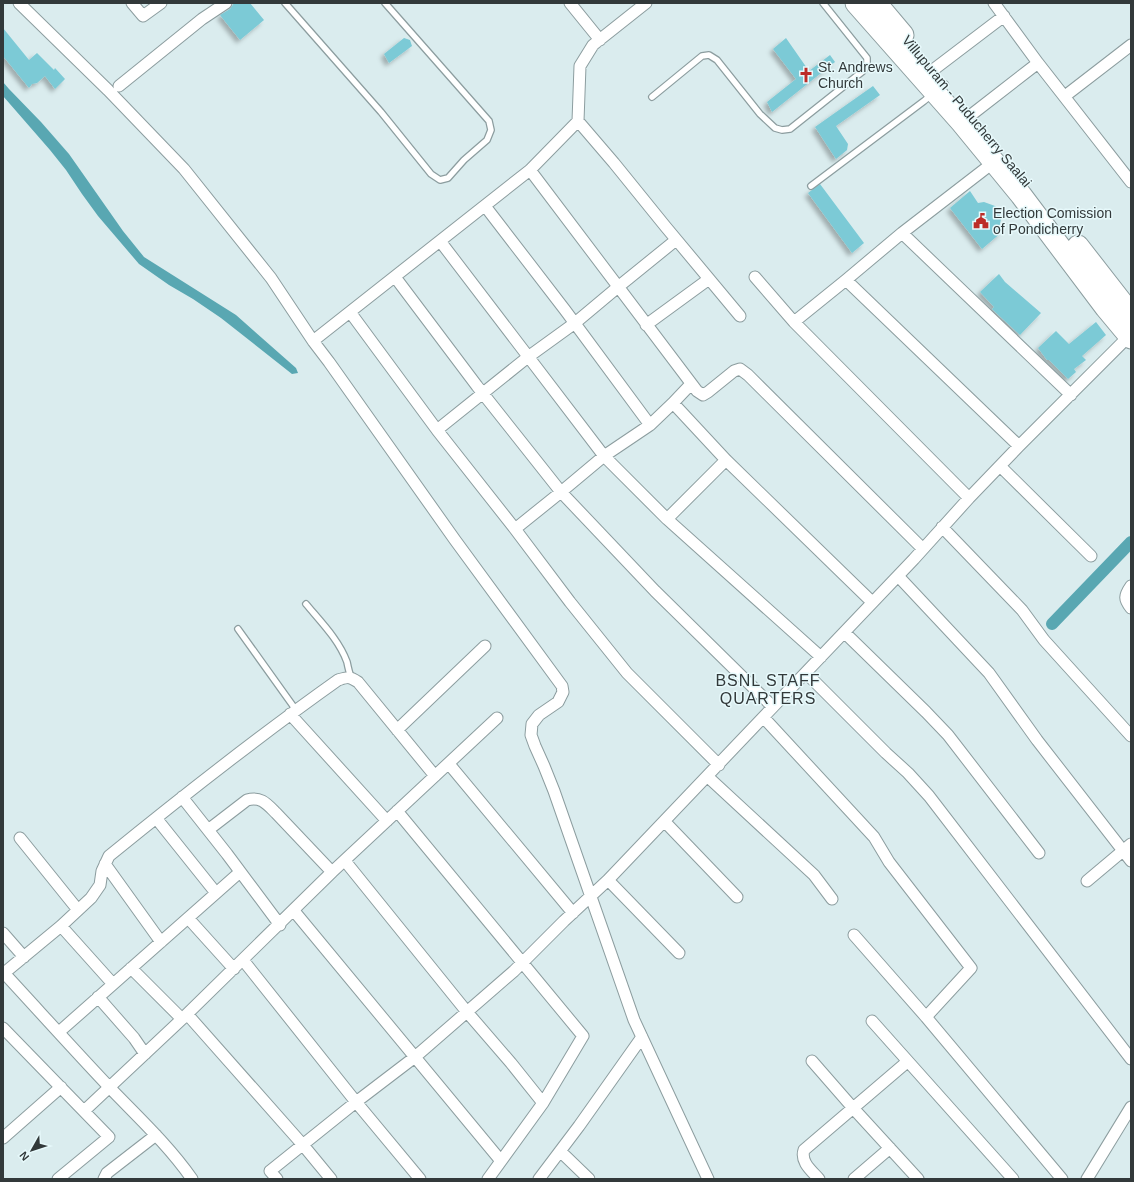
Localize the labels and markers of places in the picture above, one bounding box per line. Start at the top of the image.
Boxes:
place label: St. Andrews Church [818,59,893,91]
church icon: St. Andrews Church [797,66,815,84]
place label: Election Comission of Pondicherry [993,205,1112,237]
public building icon: Election Comission of Pondicherry [972,212,990,230]

